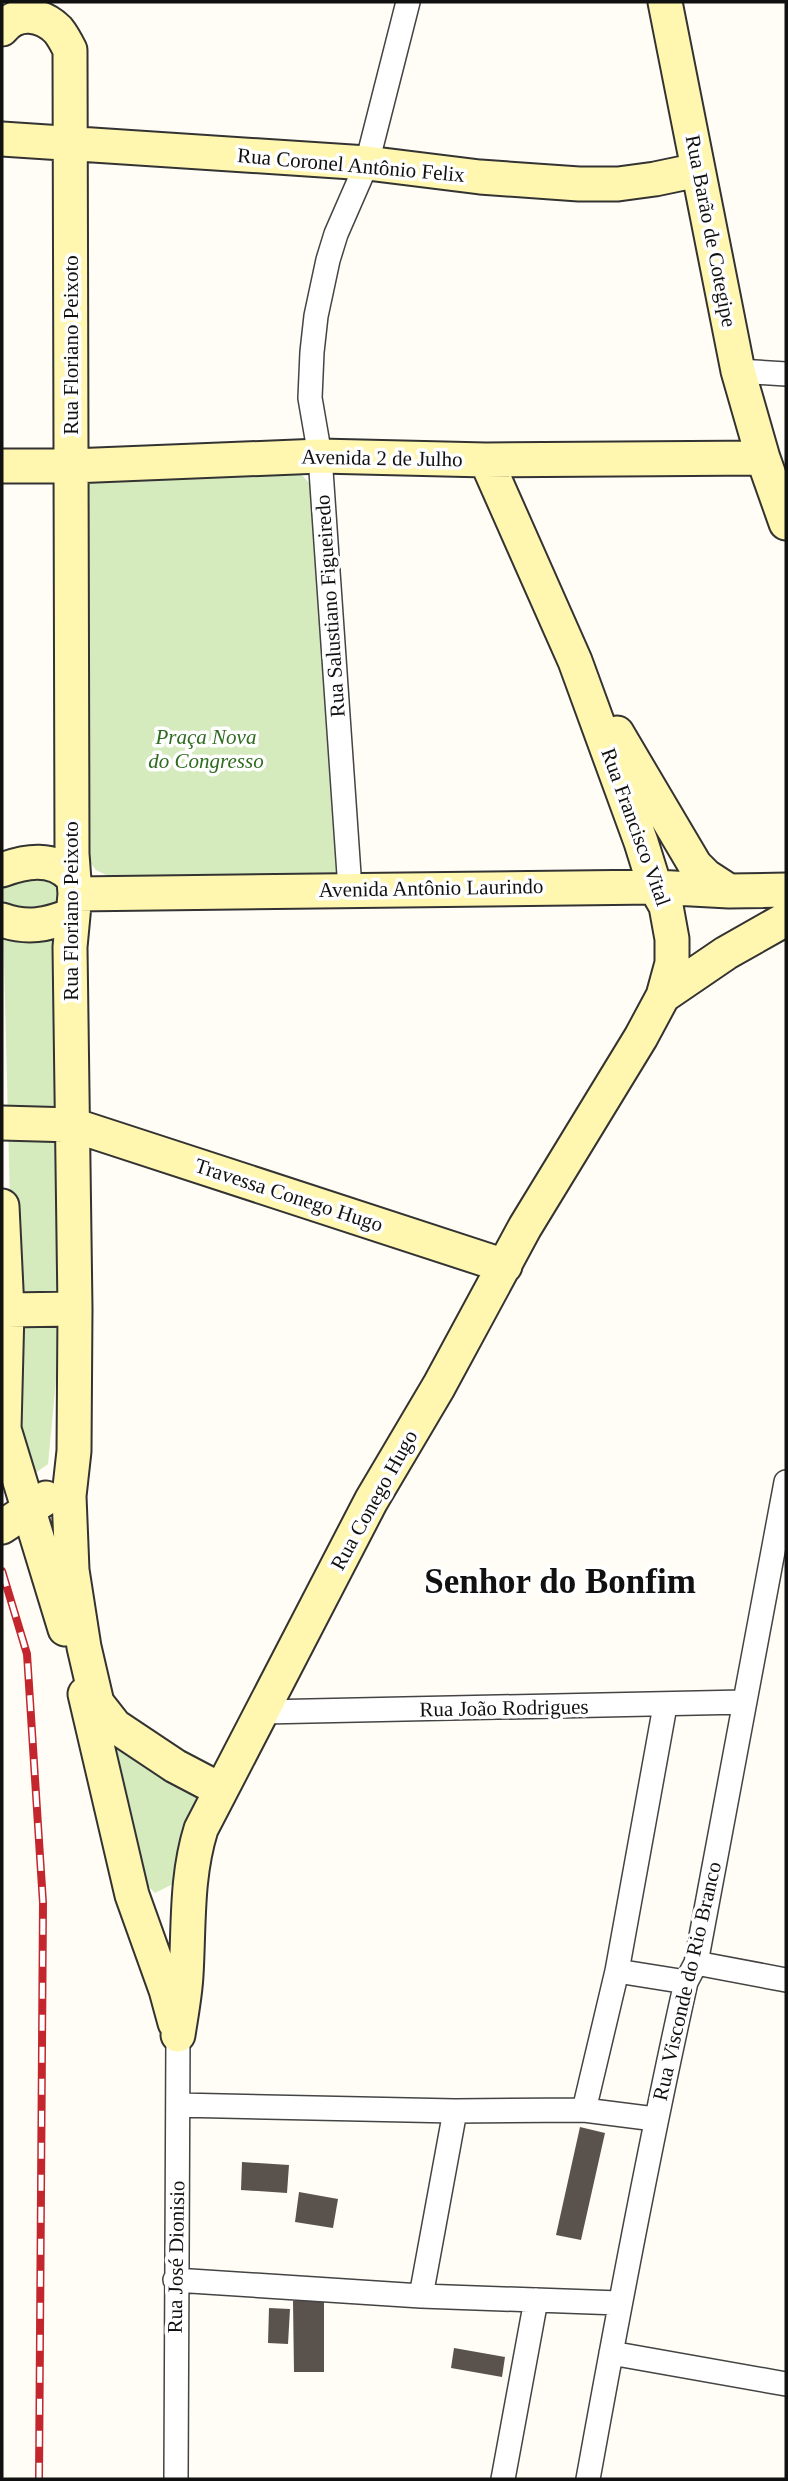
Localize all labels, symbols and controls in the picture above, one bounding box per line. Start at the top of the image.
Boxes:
street label: Rua Barão de Cotegipe [681,133,741,329]
street label: Rua Coronel Antônio Felix [236,143,466,187]
street label: Rua Floriano Peixoto [59,255,83,435]
street label: Avenida 2 de Julho [301,445,463,471]
street label: Rua Salustiano Figueiredo [310,494,350,718]
park label: Praça Nova do Congresso [148,725,264,773]
street label: Rua Francisco Vital [596,745,676,909]
street label: Rua Floriano Peixoto [59,821,83,1001]
street label: Avenida Antônio Laurindo [318,874,544,902]
street label: Travessa Conego Hugo [192,1153,386,1237]
street label: Rua Conego Hugo [326,1426,422,1574]
district label: Senhor do Bonfim [424,1562,696,1601]
street label: Rua João Rodrigues [419,1695,589,1721]
street label: Rua Visconde do Rio Branco [648,1859,726,2103]
street label: Rua José Dionisio [163,2180,189,2334]

